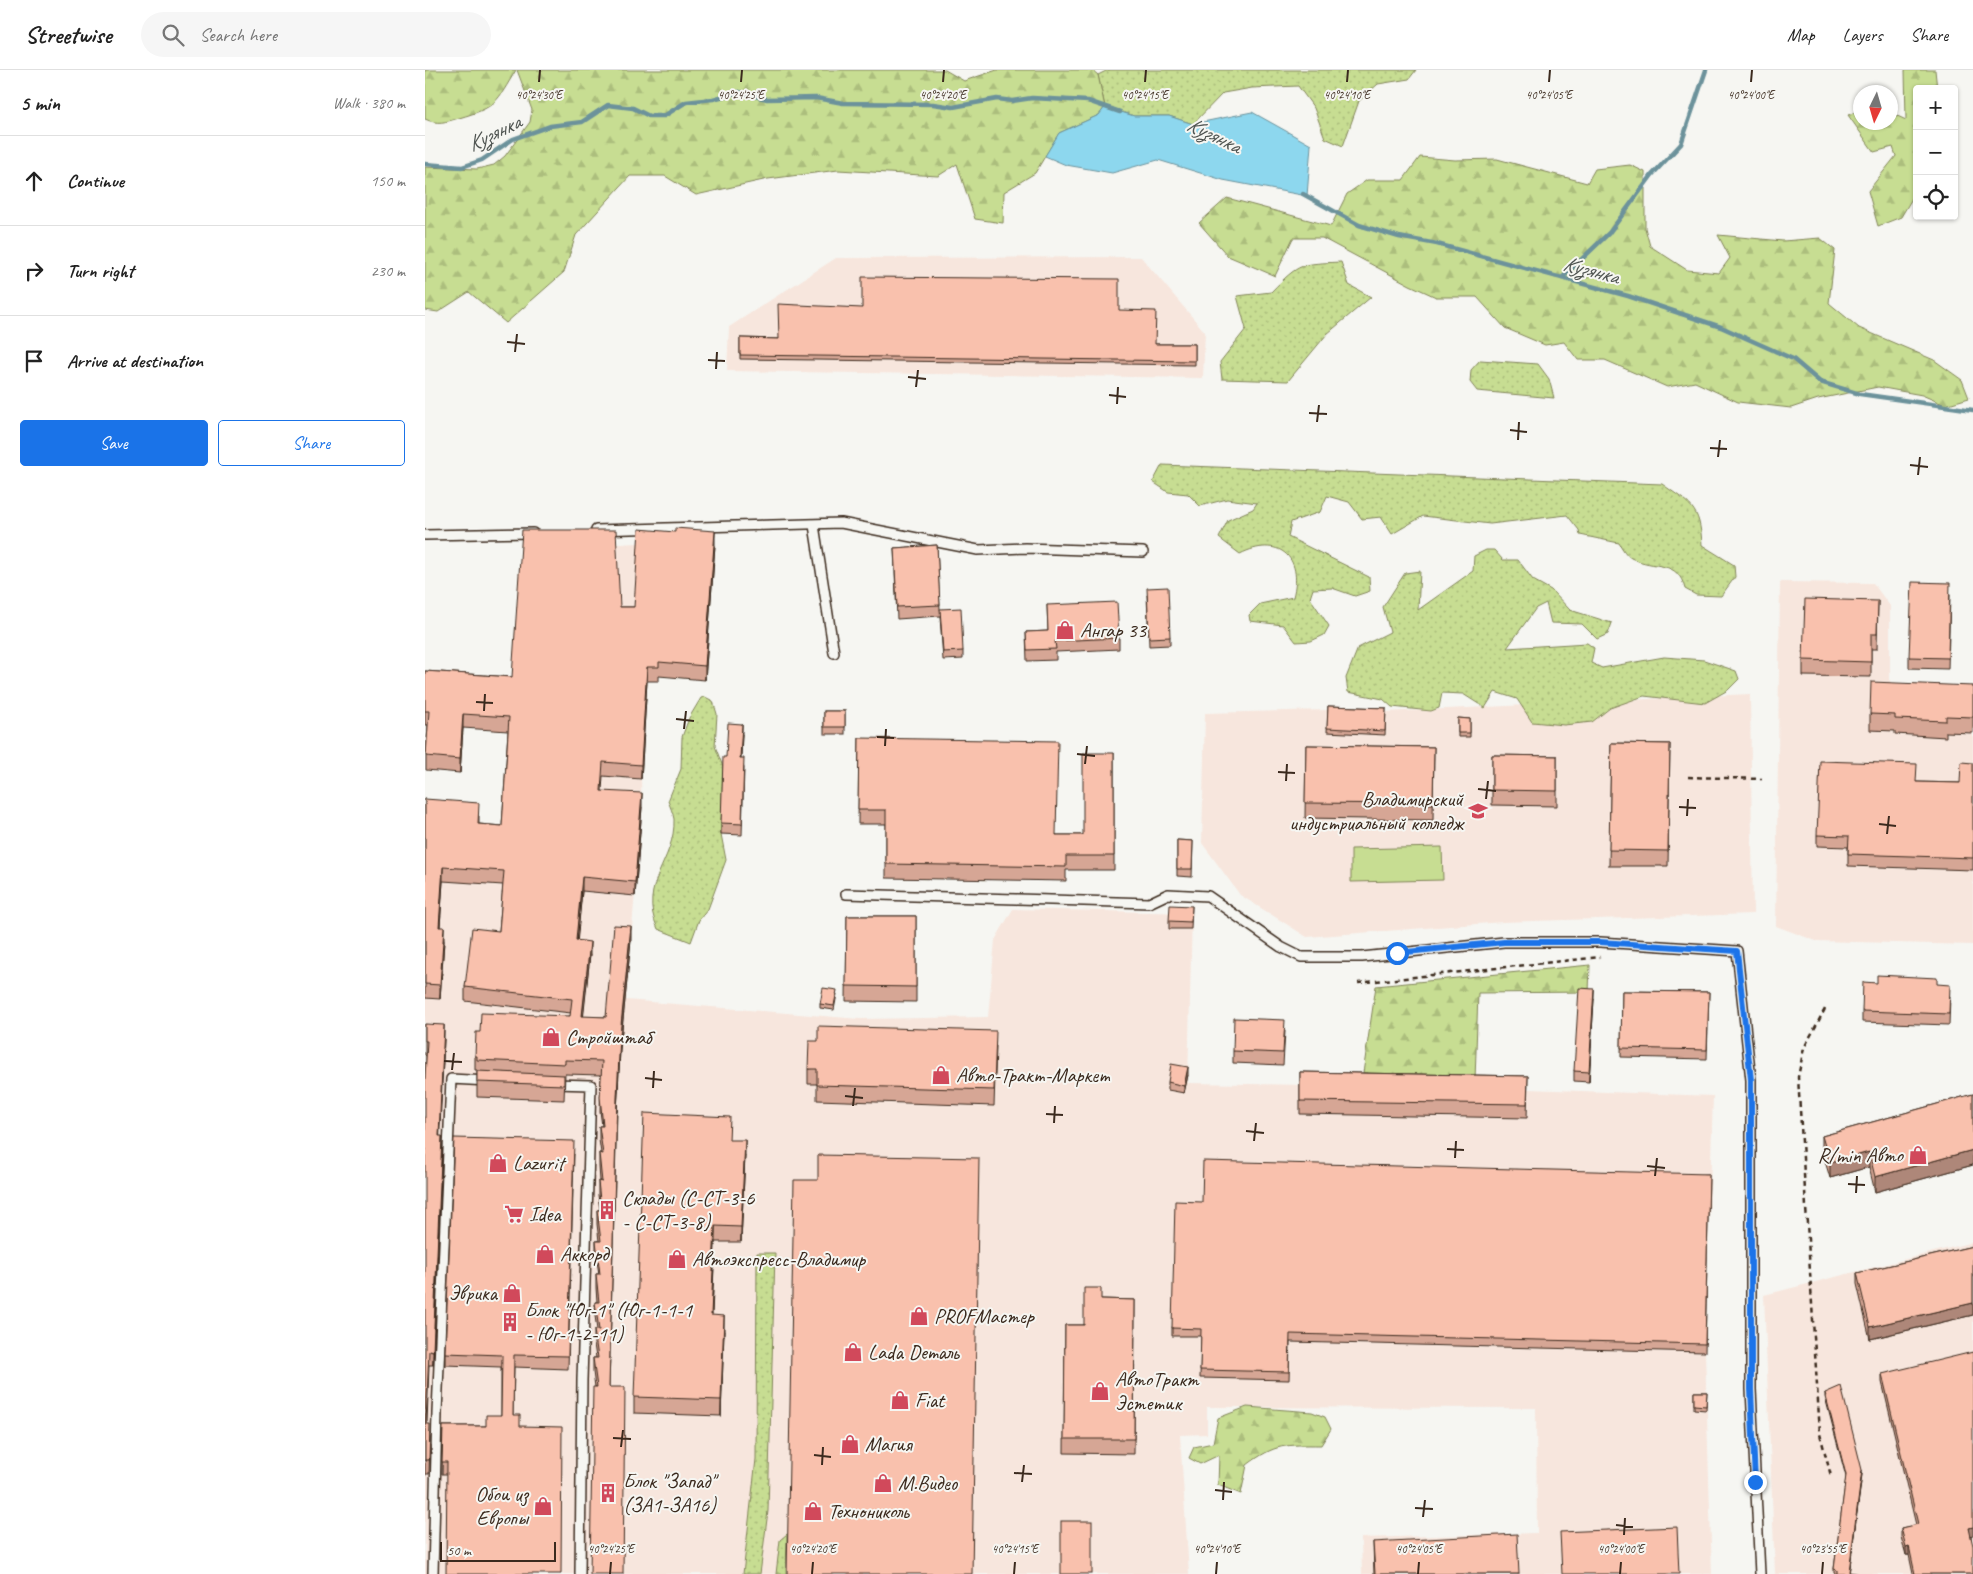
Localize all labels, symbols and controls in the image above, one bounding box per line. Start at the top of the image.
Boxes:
search box [141,12,491,57]
text: Streetwise [25,20,111,50]
icon: search [159,21,187,49]
text: Search here [199,23,277,47]
text: Map [1787,24,1815,46]
text: Layers [1843,24,1882,46]
text: Share [1910,24,1948,46]
north arrow [1853,85,1898,130]
map controls [1913,85,1958,220]
button: + [1913,85,1958,130]
text: 40°24'30"E [516,87,564,103]
text: 40°24'25"E [718,87,766,103]
text: 40°24'20"E [920,87,968,103]
text: 40°24'15"E [1122,87,1170,103]
text: 40°24'10"E [1324,87,1372,103]
text: 40°24'05"E [1526,87,1574,103]
text: 40°24'00"E [1728,87,1776,103]
text: 5 min [20,90,60,116]
text: Walk · 380 m [333,93,405,113]
water label: Кузянка [462,107,528,158]
water label: Кузянка [1182,110,1248,161]
button: − [1913,130,1958,175]
icon: ahead [20,167,48,195]
text: Continue [67,169,124,193]
text: 150 m [371,171,405,191]
button: locate [1913,175,1958,220]
water label: Кузянка [1560,249,1625,292]
icon: right [20,257,48,285]
text: Turn right [67,259,134,283]
text: 230 m [371,261,405,281]
icon: arrive [20,347,48,375]
text: Arrive at destination [67,349,203,373]
button: Save [20,420,208,466]
button: Share [218,420,405,466]
place label: Ангар 33 [1080,617,1148,643]
shop icon: Ангар 33 [1054,619,1076,641]
place label: Владимирский индустриальный колледж [1289,786,1465,836]
school or university icon: Владимирский индустриальный колледж [1467,800,1489,822]
route start [1386,942,1409,965]
place label: Стройштаб [566,1024,656,1050]
shop icon: Стройштаб [540,1026,562,1048]
place label: Авто-Тракт-Маркет [956,1062,1111,1088]
shop icon: Авто-Тракт-Маркет [930,1064,952,1086]
place label: R/min Авто [1817,1142,1905,1168]
shop icon: R/min Авто [1907,1144,1929,1166]
place label: Lazurit [513,1150,567,1176]
shop icon: Lazurit [487,1152,509,1174]
place label: Склады (С-СТ-3-6 - С-СТ-3-8) [622,1185,755,1235]
building icon: Склады (С-СТ-3-6 - С-СТ-3-8) [596,1199,618,1221]
place label: Idea [529,1201,562,1227]
supermarket icon: Idea [503,1203,525,1225]
place label: Аккорд [560,1241,611,1267]
shop icon: Аккорд [534,1243,556,1265]
place label: Автоэкспресс-Владимир [692,1246,866,1272]
shop icon: Автоэкспресс-Владимир [666,1248,688,1270]
place label: Эврика [449,1280,499,1306]
shop icon: Эврика [501,1282,523,1304]
place label: Блок "Юг-1" (Юг-1-1-1 - Юг-1-2-11) [525,1297,694,1347]
place label: PROFМастер [934,1303,1036,1329]
shop icon: PROFМастер [908,1305,930,1327]
building icon: Блок "Юг-1" (Юг-1-1-1 - Юг-1-2-11) [499,1311,521,1333]
place label: Lada Dеталь [868,1339,960,1365]
shop icon: Lada Dеталь [842,1341,864,1363]
place label: АвтоТракт Эстетик [1115,1366,1200,1416]
shop icon: АвтоТракт Эстетик [1089,1380,1111,1402]
place label: Fiat [915,1387,946,1413]
shop icon: Fiat [889,1389,911,1411]
place label: Магия [865,1431,914,1457]
shop icon: Магия [839,1433,861,1455]
place label: Блок "Запад" (ЗА1-ЗА16) [623,1468,719,1518]
place label: М.Видео [898,1470,959,1496]
route end [1744,1471,1767,1494]
shop icon: М.Видео [872,1472,894,1494]
place label: Обои из Европы [476,1481,530,1531]
building icon: Блок "Запад" (ЗА1-ЗА16) [597,1482,619,1504]
shop icon: Обои из Европы [532,1495,554,1517]
place label: Технониколь [828,1498,910,1524]
shop icon: Технониколь [802,1500,824,1522]
scale bar [440,1539,556,1562]
text: 40°24'25"E [588,1541,636,1557]
text: 40°24'20"E [790,1541,838,1557]
text: 40°24'15"E [992,1541,1040,1557]
text: 40°24'10"E [1194,1541,1242,1557]
text: 40°24'05"E [1396,1541,1444,1557]
text: 40°24'00"E [1598,1541,1646,1557]
text: 40°23'55"E [1800,1541,1848,1557]
text: 50 m [447,1542,471,1559]

